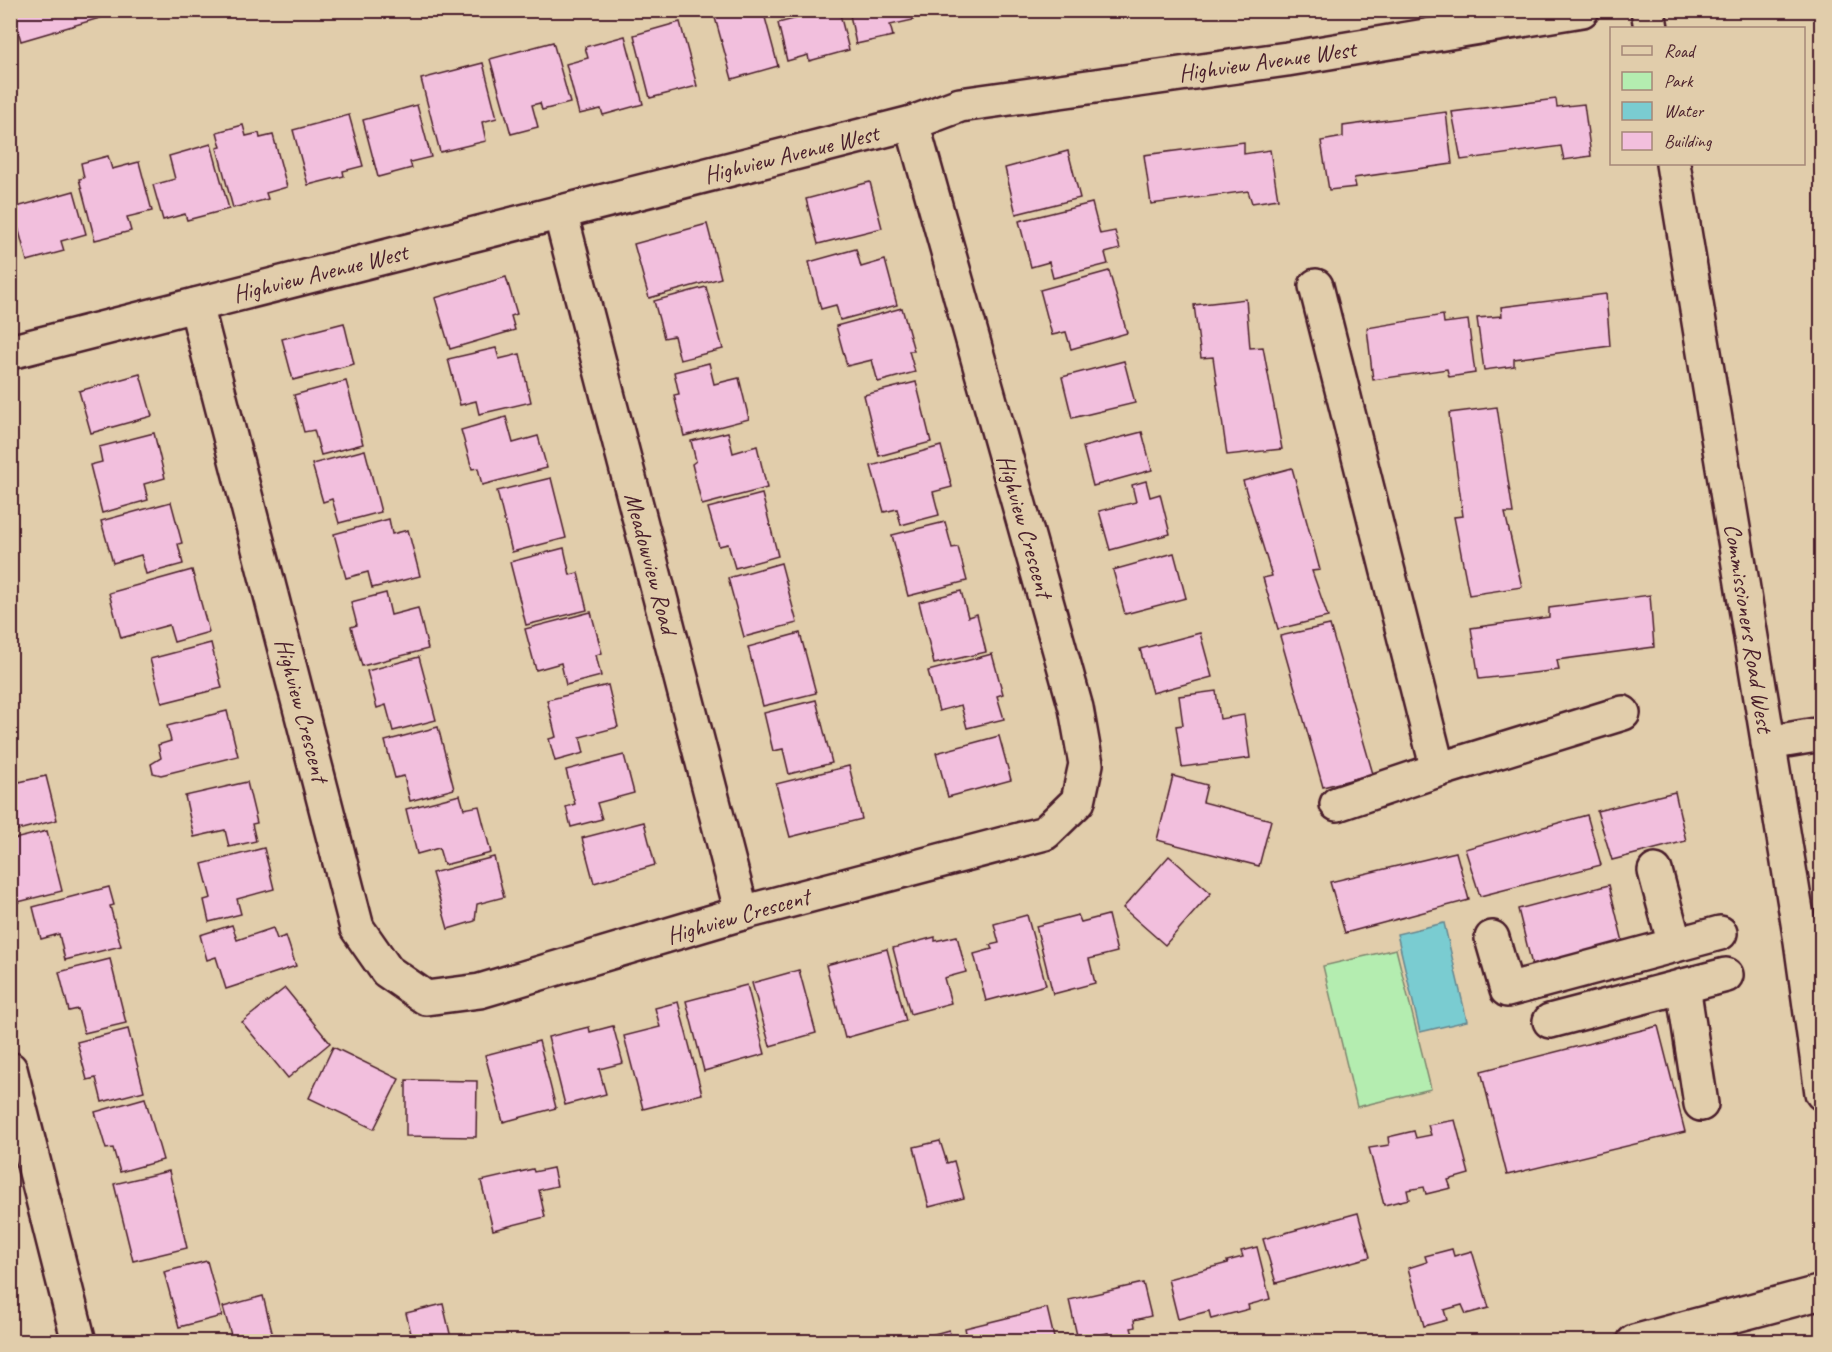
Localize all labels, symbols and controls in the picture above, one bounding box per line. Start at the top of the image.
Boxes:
legend [1610,27,1805,165]
street label: Highview Avenue West [1176,33,1360,88]
text: Road [1664,40,1697,62]
text: Park [1664,70,1694,92]
text: Water [1664,100,1705,122]
street label: Highview Avenue West [701,117,883,190]
text: Building [1664,130,1713,152]
street label: Highview Avenue West [230,236,412,309]
street label: Highview Crescent [990,451,1061,604]
street label: Meadowview Road [618,489,685,640]
street label: Commissioners Road West [1718,521,1781,737]
street label: Highview Crescent [268,635,336,788]
street label: Highview Crescent [663,880,816,951]

